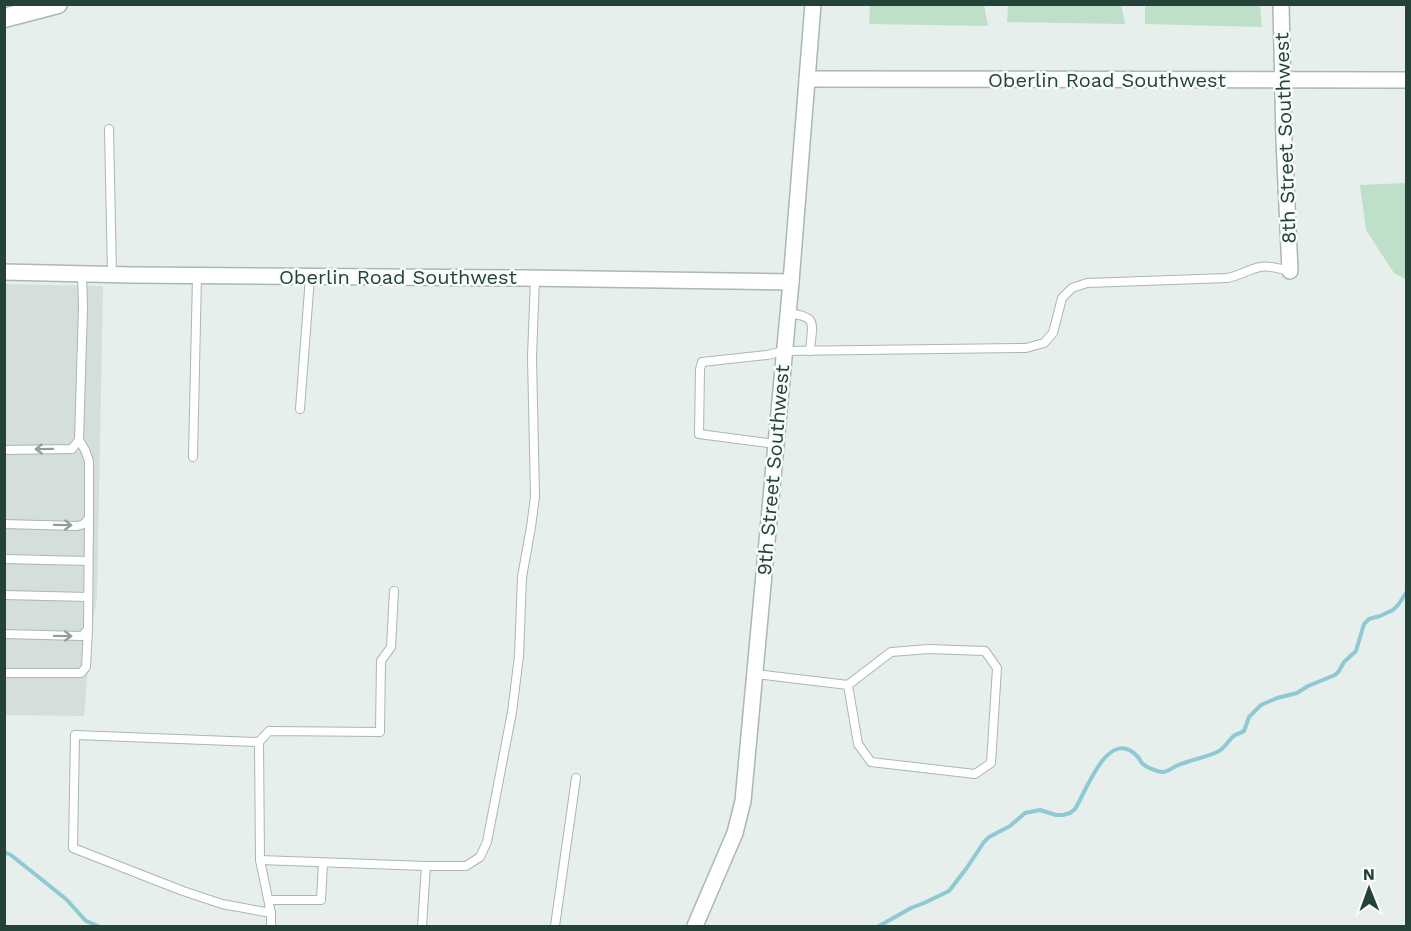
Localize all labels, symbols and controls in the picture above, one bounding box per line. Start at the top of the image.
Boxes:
street label: 8th Street Southwest [1269,31,1301,244]
street label: Oberlin Road Southwest [988,68,1227,92]
street label: Oberlin Road Southwest [279,265,518,289]
street label: 9th Street Southwest [752,363,794,576]
one-way arrow [34,444,54,455]
one-way arrow [52,520,72,531]
one-way arrow [52,630,72,641]
north arrow [1339,859,1399,919]
text: N [1363,865,1375,884]

